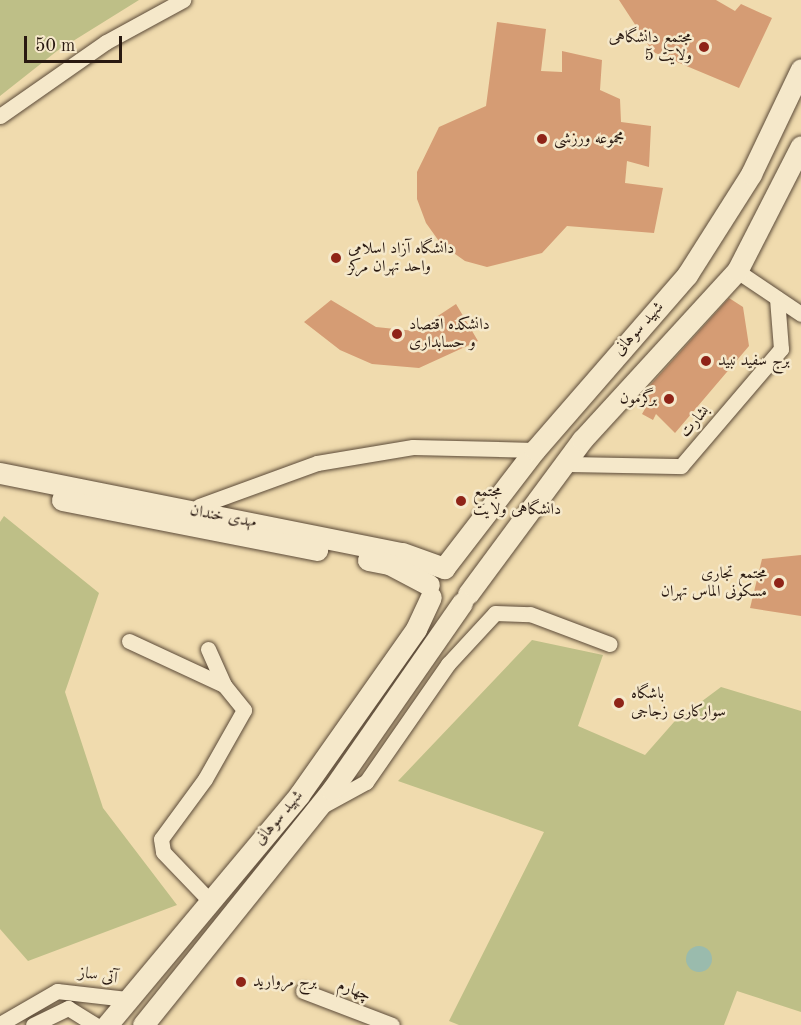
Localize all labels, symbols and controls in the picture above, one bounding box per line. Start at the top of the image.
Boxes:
scale bar [27,24,124,62]
place label: مجتمع دانشگاهی ولایت 5 [609,28,692,66]
text: 50 m [35,37,75,55]
marker: مجتمع دانشگاهی ولایت 5 [697,40,711,54]
place label: مجموعه ورزشی [554,129,624,149]
marker: مجموعه ورزشی [535,132,549,146]
place label: دانشگاه آزاد اسلامی واحد تهران مرکز [348,239,454,277]
marker: دانشگاه آزاد اسلامی واحد تهران مرکز [329,251,343,265]
street label: شهید سوهانی [610,298,668,360]
place label: دانشکده اقتصاد و حسابداری [409,315,490,353]
marker: دانشکده اقتصاد و حسابداری [390,327,404,341]
place label: برج سفید نبید [718,351,790,371]
marker: برج سفید نبید [699,354,713,368]
place label: برگرمون [620,389,657,409]
marker: برگرمون [662,392,676,406]
street label: بشارت [676,402,714,442]
place label: مجتمع دانشگاهی ولایت [473,482,561,520]
marker: مجتمع دانشگاهی ولایت [454,494,468,508]
street label: مهدی خندان [188,501,258,533]
place label: مجتمع تجاری مسکونی الماس تهران [661,564,767,602]
marker: مجتمع تجاری مسکونی الماس تهران [772,576,786,590]
place label: باشگاه سواركاری زجاجی [631,684,726,722]
marker: باشگاه سواركاری زجاجی [612,696,626,710]
street label: شهید سوهانی [250,787,308,849]
street label: آتی ساز [77,963,119,989]
place label: برج مروارید [253,972,317,992]
marker: برج مروارید [234,975,248,989]
street label: چهارم [335,976,373,1006]

